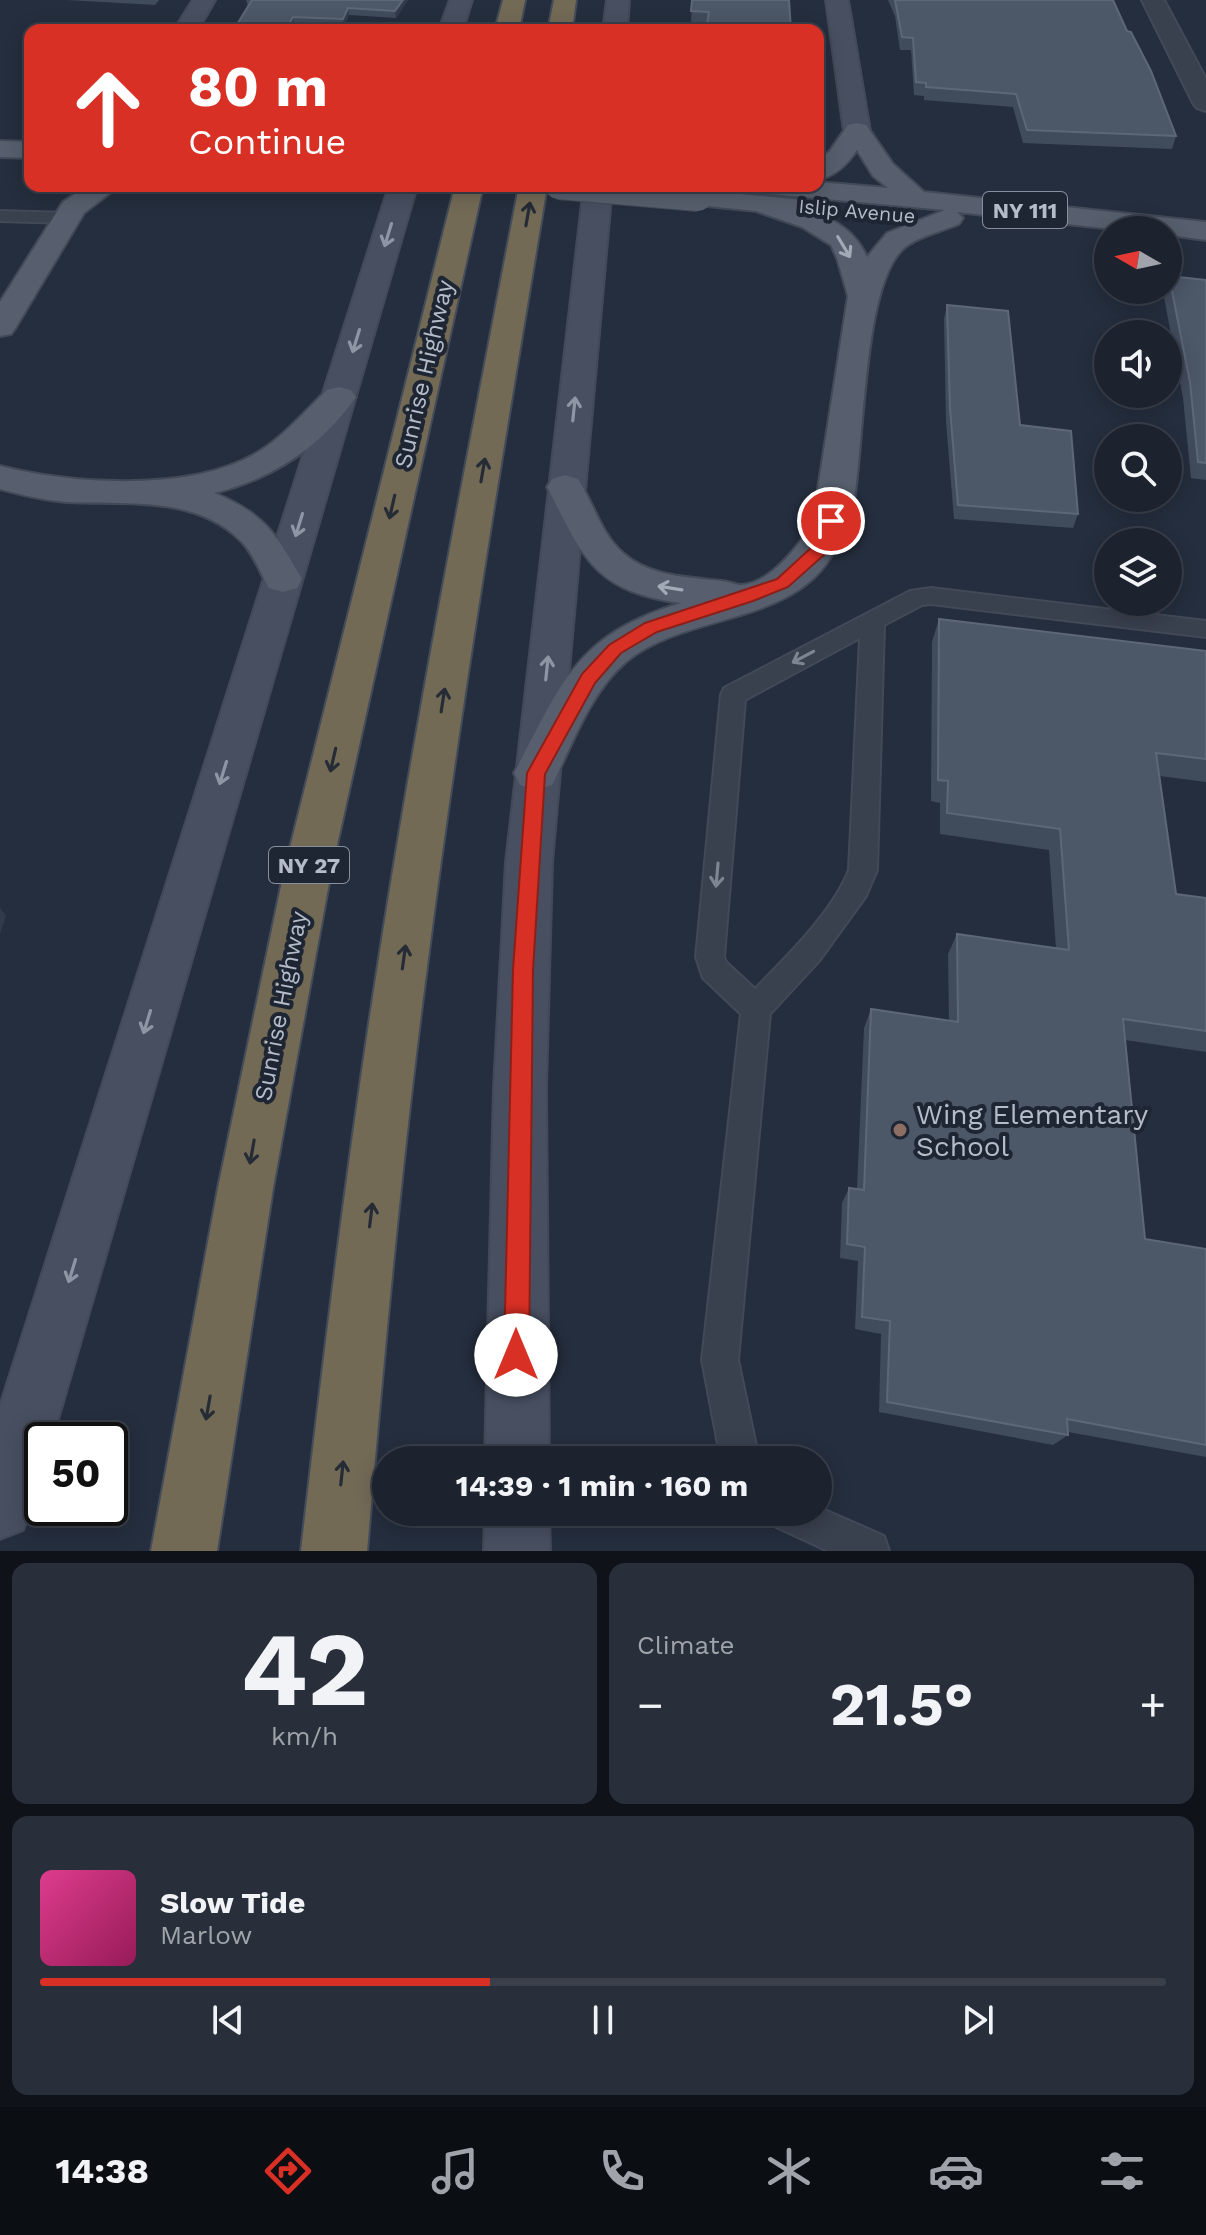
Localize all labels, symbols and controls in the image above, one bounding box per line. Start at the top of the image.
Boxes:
text: 80 m [188,54,328,120]
icon: ahead [56,56,160,160]
text: Continue [188,121,346,163]
road number: NY 111 [983,192,1067,228]
street label: Islip Avenue [798,194,916,228]
one-way arrow [521,202,536,227]
north arrow [1094,216,1182,304]
map controls [1094,216,1182,616]
one-way arrow [380,222,395,248]
one-way arrow [836,235,852,258]
street label: Sunrise Highway [389,277,459,471]
button: sound [1094,320,1182,408]
one-way arrow [348,327,363,353]
one-way arrow [566,396,581,423]
button: search [1094,424,1182,512]
one-way arrow [476,458,491,483]
pin [797,487,865,555]
one-way arrow [384,494,399,519]
icon: arrive [809,499,853,543]
one-way arrow [291,512,306,537]
button: layers [1094,528,1182,616]
one-way arrow [658,579,683,594]
one-way arrow [791,650,815,666]
one-way arrow [540,655,555,682]
one-way arrow [436,688,451,713]
one-way arrow [324,747,339,772]
one-way arrow [215,760,230,786]
road number: NY 27 [269,847,349,883]
one-way arrow [709,861,724,888]
street label: Sunrise Highway [249,908,313,1103]
one-way arrow [397,945,412,970]
one-way arrow [139,1009,153,1034]
place label: Wing Elementary School [916,1098,1149,1163]
marker: Wing Elementary School [891,1121,909,1139]
one-way arrow [244,1139,259,1164]
one-way arrow [363,1202,378,1229]
one-way arrow [64,1257,79,1283]
position arrow [474,1313,558,1397]
one-way arrow [199,1395,214,1420]
speed limit sign: 50 [24,1422,128,1526]
one-way arrow [334,1460,349,1487]
text: 14:39 · 1 min · 160 m [456,1468,748,1503]
text: 42 [241,1608,368,1730]
text: Climate [637,1630,735,1660]
text: 21.5° [830,1669,973,1740]
text: − [637,1679,664,1731]
text: + [1139,1679,1166,1731]
text: km/h [271,1721,338,1751]
text: Slow Tide [160,1885,305,1920]
text: Marlow [160,1920,252,1950]
icon: previous [206,1998,250,2042]
icon: pause [581,1998,625,2042]
icon: next [956,1998,1000,2042]
icon: directions [260,2143,316,2199]
icon: music [427,2143,483,2199]
icon: phone [594,2143,650,2199]
icon: climate [761,2143,817,2199]
icon: car [928,2143,984,2199]
icon: filters [1094,2143,1150,2199]
text: 14:38 [55,2150,149,2192]

